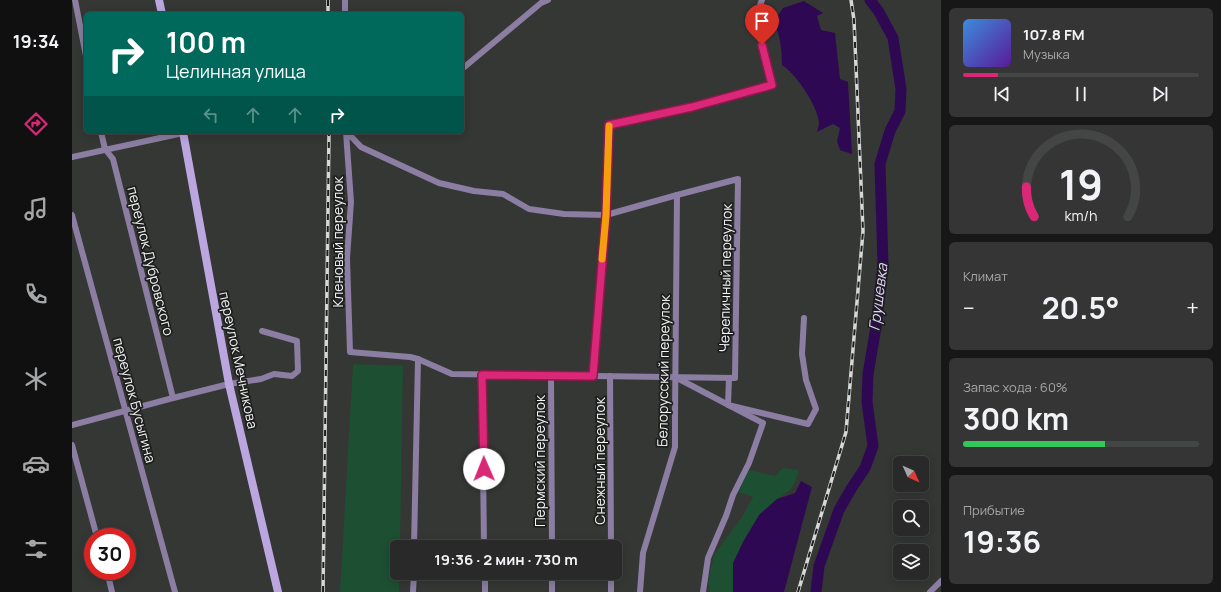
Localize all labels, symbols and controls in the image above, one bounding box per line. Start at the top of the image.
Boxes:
pin [745,4,779,45]
icon: arrive [751,10,773,32]
text: 100 m [166,23,246,61]
text: 107.8 FM [1023,24,1085,45]
icon: right [100,28,152,80]
text: 19:34 [13,29,59,53]
text: Музыка [1023,45,1070,63]
text: Целинная улица [166,59,306,83]
icon: previous [991,83,1013,105]
icon: pause [1070,83,1092,105]
icon: next [1149,83,1171,105]
icon: left [200,104,222,126]
icon: ahead [242,104,264,126]
icon: ahead [284,104,306,126]
icon: right [326,104,348,126]
icon: directions [22,110,50,138]
text: 19 [1059,156,1103,212]
street label: Кленовый переулок [328,175,347,308]
street label: переулок Дубровского [123,184,179,338]
icon: music [22,195,50,223]
street label: Черепичный переулок [714,203,736,352]
text: km/h [1064,206,1098,225]
water label: Грушевка [863,261,893,332]
text: Климат [963,267,1008,285]
icon: phone [22,280,50,308]
text: 20.5° [1042,287,1120,328]
street label: переулок Мечникова [215,290,263,430]
text: − [963,293,975,323]
text: + [1186,293,1199,323]
street label: Белорусский переулок [652,294,674,447]
street label: переулок Бусыгина [109,335,161,465]
icon: climate [22,365,50,393]
text: Запас хода · 60% [963,378,1068,396]
street label: Пермский переулок [530,394,549,527]
street label: Снежный переулок [590,396,609,525]
text: 300 km [963,398,1069,439]
position arrow [463,448,505,490]
icon: car [22,450,50,478]
north arrow [893,456,929,492]
map controls [893,456,929,580]
button: search [893,500,929,536]
text: Прибытие [963,501,1025,519]
text: 19:36 [963,521,1041,562]
speed limit sign: 30 [84,528,136,580]
icon: filters [22,535,50,563]
button: layers [893,544,929,580]
text: 19:36 · 2 мин · 730 m [434,549,578,570]

